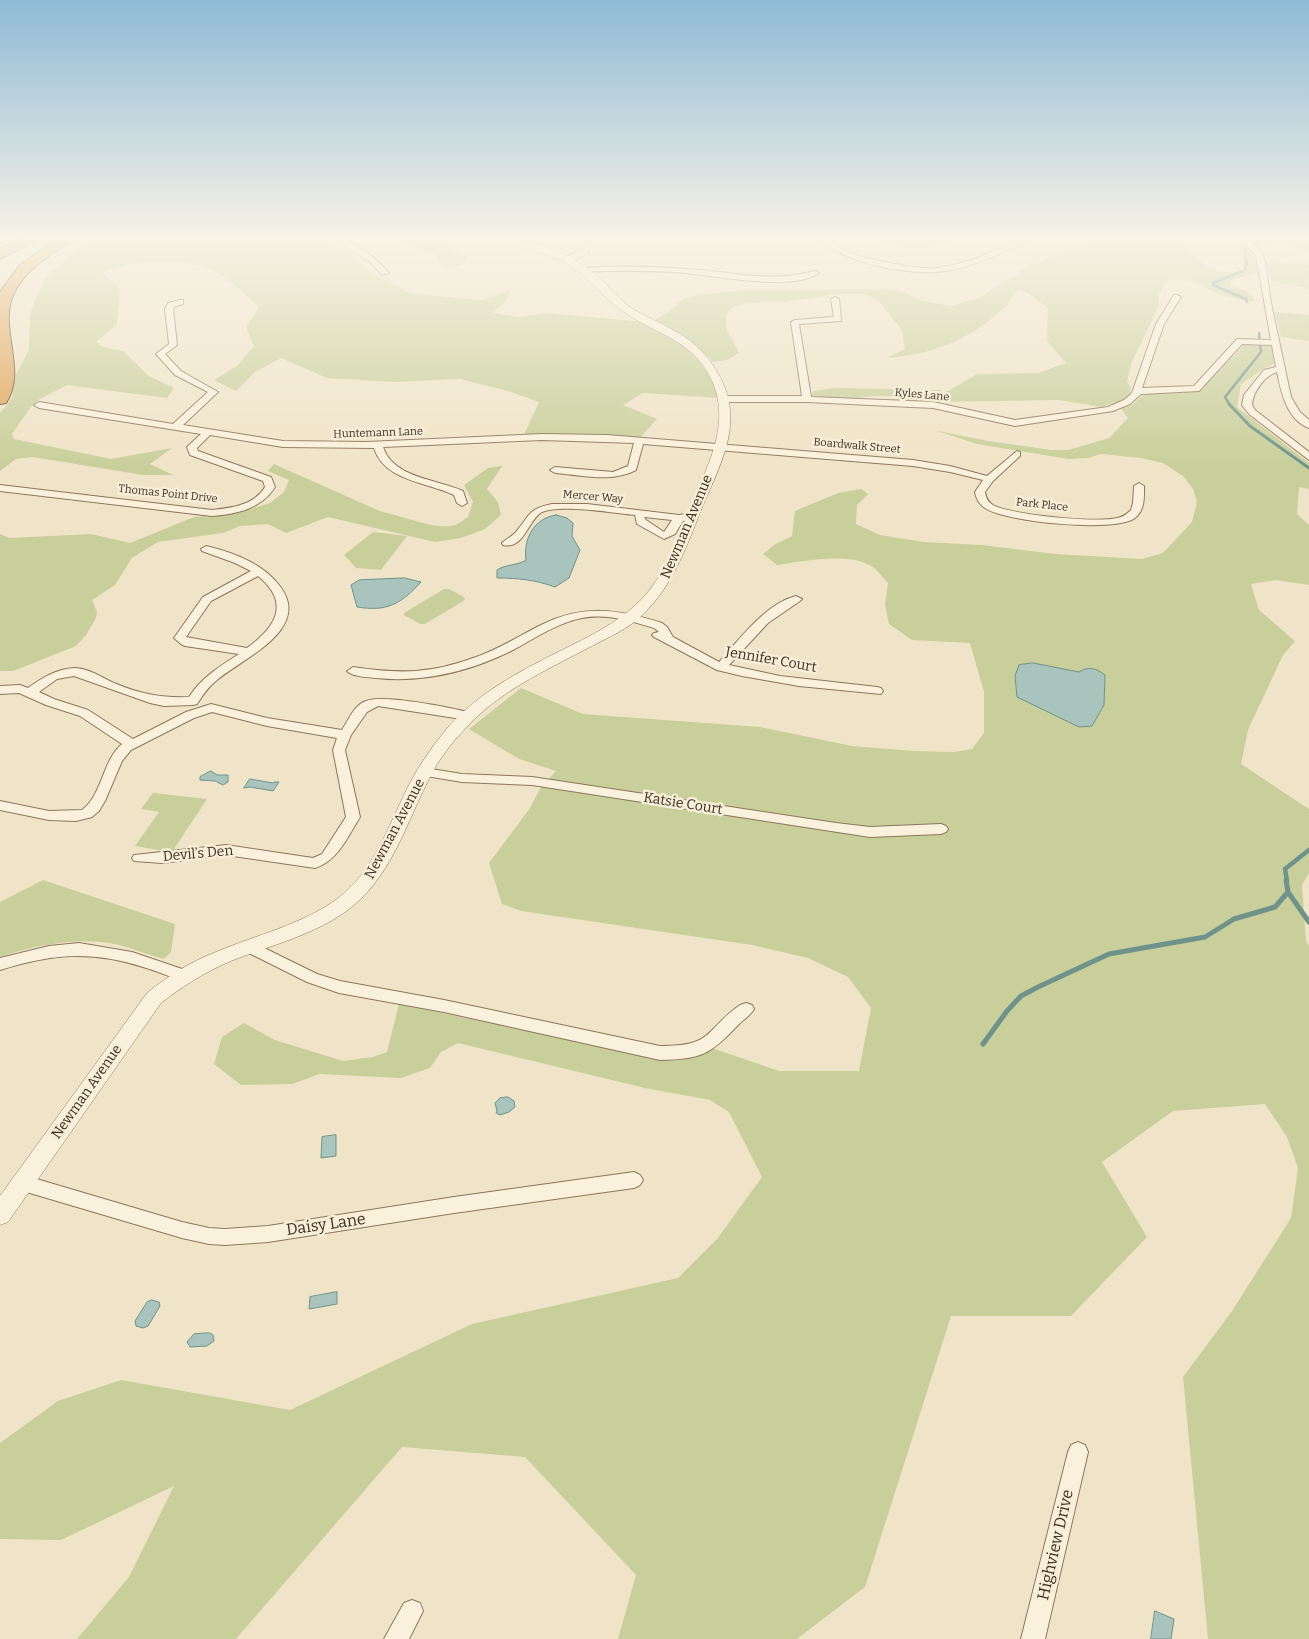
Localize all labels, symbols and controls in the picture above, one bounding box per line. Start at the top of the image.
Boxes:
street label: Kyles Lane [894,386,950,404]
street label: Huntemann Lane [333,425,423,441]
street label: Boardwalk Street [813,436,901,456]
street label: Newman Avenue [658,473,716,581]
street label: Thomas Point Drive [118,482,218,506]
street label: Mercer Way [562,488,624,506]
street label: Park Place [1015,496,1069,514]
street label: Jennifer Court [724,644,818,676]
street label: Newman Avenue [361,776,429,882]
street label: Katsie Court [642,789,724,819]
street label: Devil’s Den [162,843,234,865]
street label: Newman Avenue [48,1042,126,1142]
street label: Daisy Lane [285,1210,367,1240]
street label: Highview Drive [1034,1488,1078,1602]

